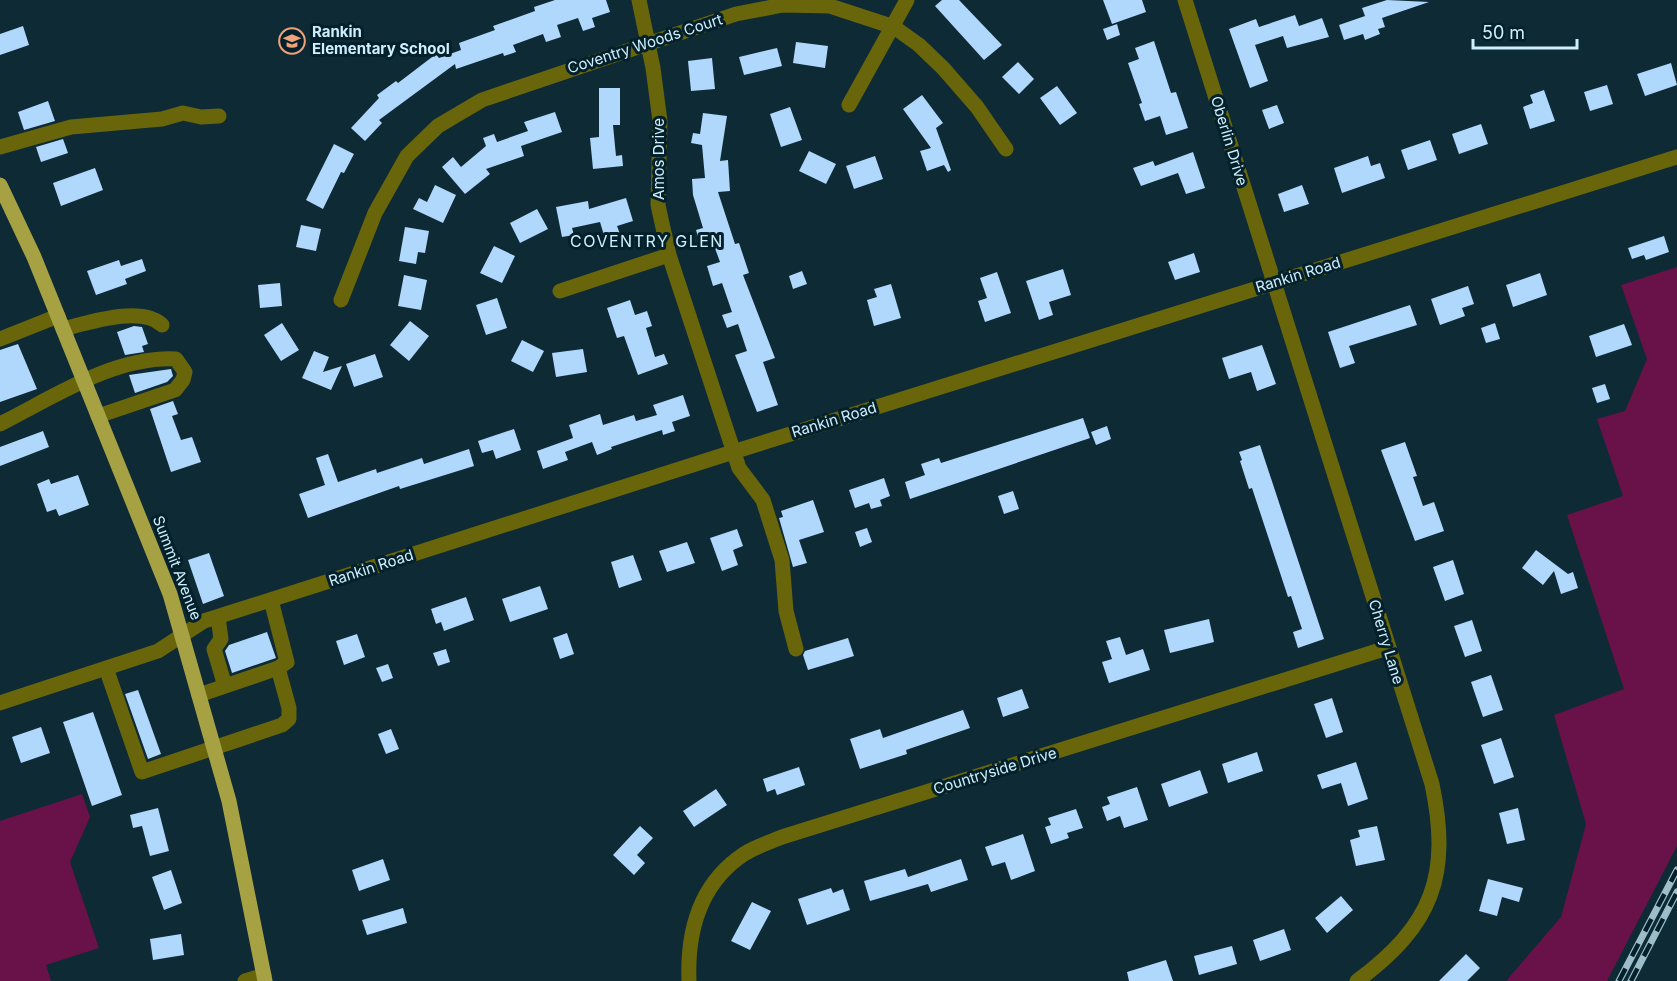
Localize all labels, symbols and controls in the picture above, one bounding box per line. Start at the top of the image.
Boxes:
street label: Coventry Woods Court [565,9,725,78]
scale bar [1473,12,1576,50]
place label: Rankin Elementary School [312,22,450,58]
text: 50 m [1482,22,1525,43]
school or university icon: Rankin Elementary School [277,26,307,56]
street label: Oberlin Drive [1207,94,1252,188]
street label: Amos Drive [649,118,668,200]
district label: COVENTRY GLEN [570,231,724,251]
street label: Rankin Road [1253,253,1343,296]
street label: Rankin Road [789,398,879,441]
street label: Summit Avenue [149,513,206,623]
street label: Rankin Road [326,545,416,590]
street label: Cherry Lane [1365,597,1408,686]
street label: Countryside Drive [931,743,1059,798]

